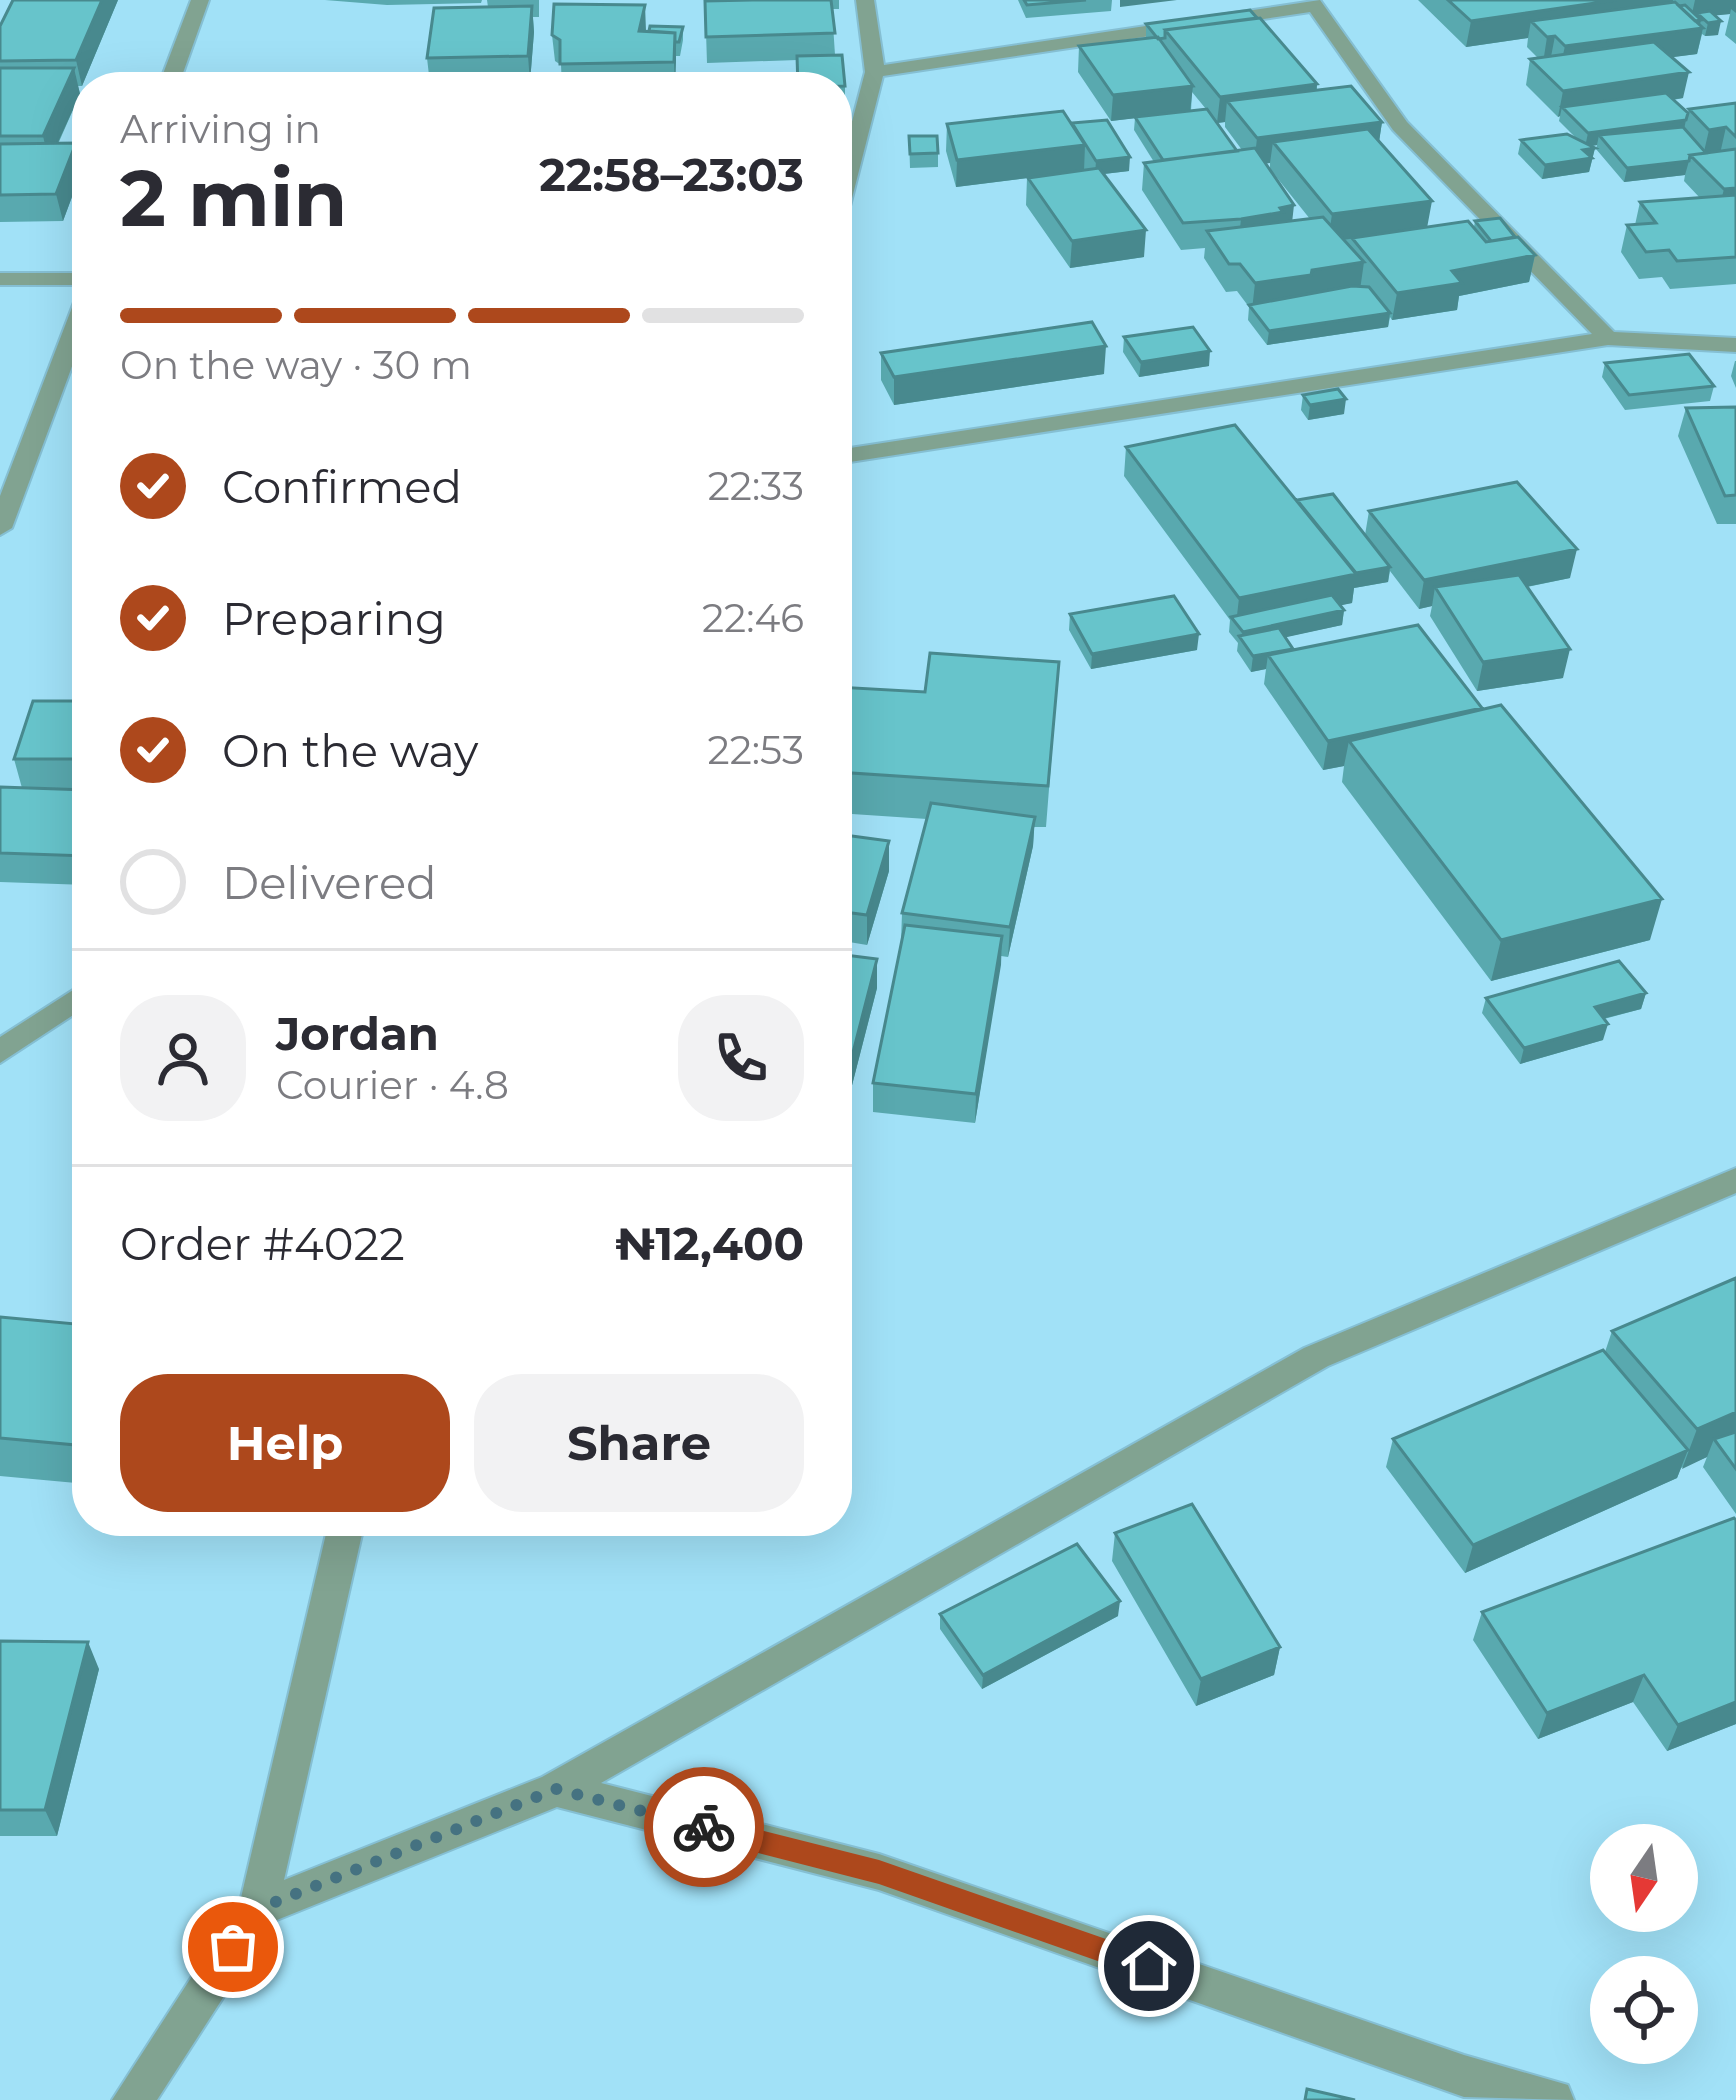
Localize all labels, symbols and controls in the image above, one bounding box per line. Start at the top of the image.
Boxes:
text: Arriving in [120,105,321,153]
text: 22:58–23:03 [539,147,804,202]
text: 2 min [120,150,347,246]
text: On the way · 30 m [120,341,472,389]
icon: check [120,453,186,519]
text: Confirmed [222,459,462,514]
text: 22:33 [708,462,804,510]
icon: check [120,585,186,651]
text: Preparing [222,591,446,646]
text: 22:46 [702,594,804,642]
icon: check [120,717,186,783]
text: On the way [222,723,478,778]
text: 22:53 [708,726,804,774]
text: Delivered [222,855,437,910]
button: person [120,995,246,1121]
button: phone [678,995,804,1121]
text: Jordan [276,1006,439,1061]
text: Courier · 4.8 [276,1061,509,1109]
text: Order #4022 [120,1216,405,1271]
text: ₦12,400 [615,1216,804,1271]
button: Help [120,1374,450,1512]
button: Share [474,1374,804,1512]
courier [644,1767,764,1887]
icon: bike [671,1794,737,1860]
north arrow [1590,1824,1698,1932]
map controls [1590,1824,1698,2064]
pin [182,1896,284,1998]
icon: bag [200,1914,266,1980]
pin [1098,1915,1200,2017]
icon: home [1116,1933,1182,1999]
button: locate [1590,1956,1698,2064]

